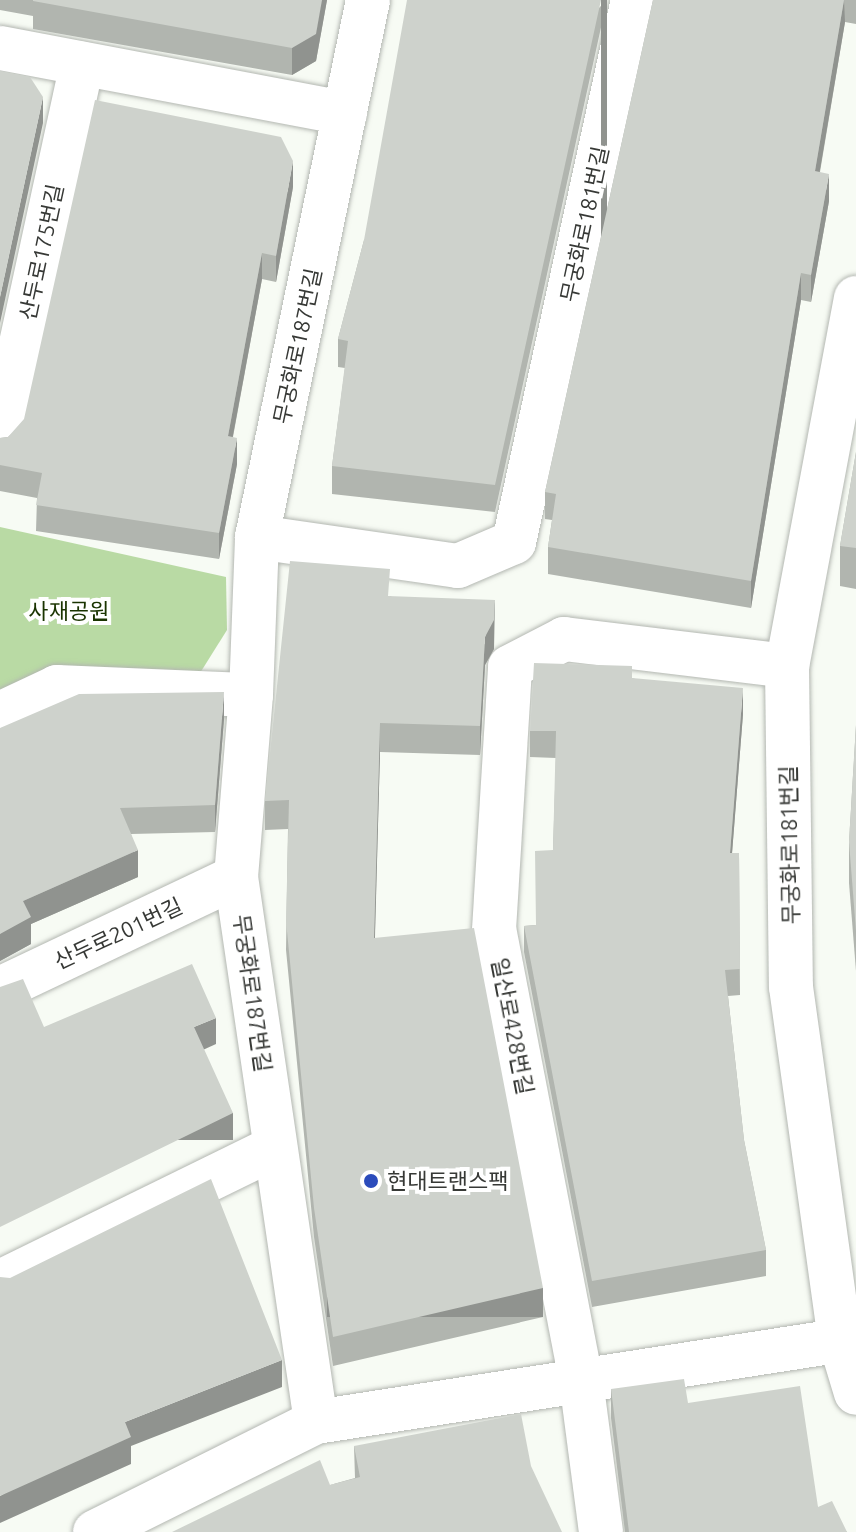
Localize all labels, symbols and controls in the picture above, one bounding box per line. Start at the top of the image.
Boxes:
street label: 무궁화로181번길 [555,144,613,304]
street label: 산두로175번길 [14,182,68,322]
street label: 무궁화로187번길 [268,266,326,426]
park label: 사재공원 [29,598,109,624]
street label: 무궁화로181번길 [774,765,804,925]
street label: 산두로201번길 [50,892,186,974]
street label: 무궁화로187번길 [229,913,277,1073]
street label: 일산로428번길 [487,956,539,1096]
place label: 현대트랜스팩 [387,1168,508,1194]
marker: 현대트랜스팩 [362,1172,380,1190]

